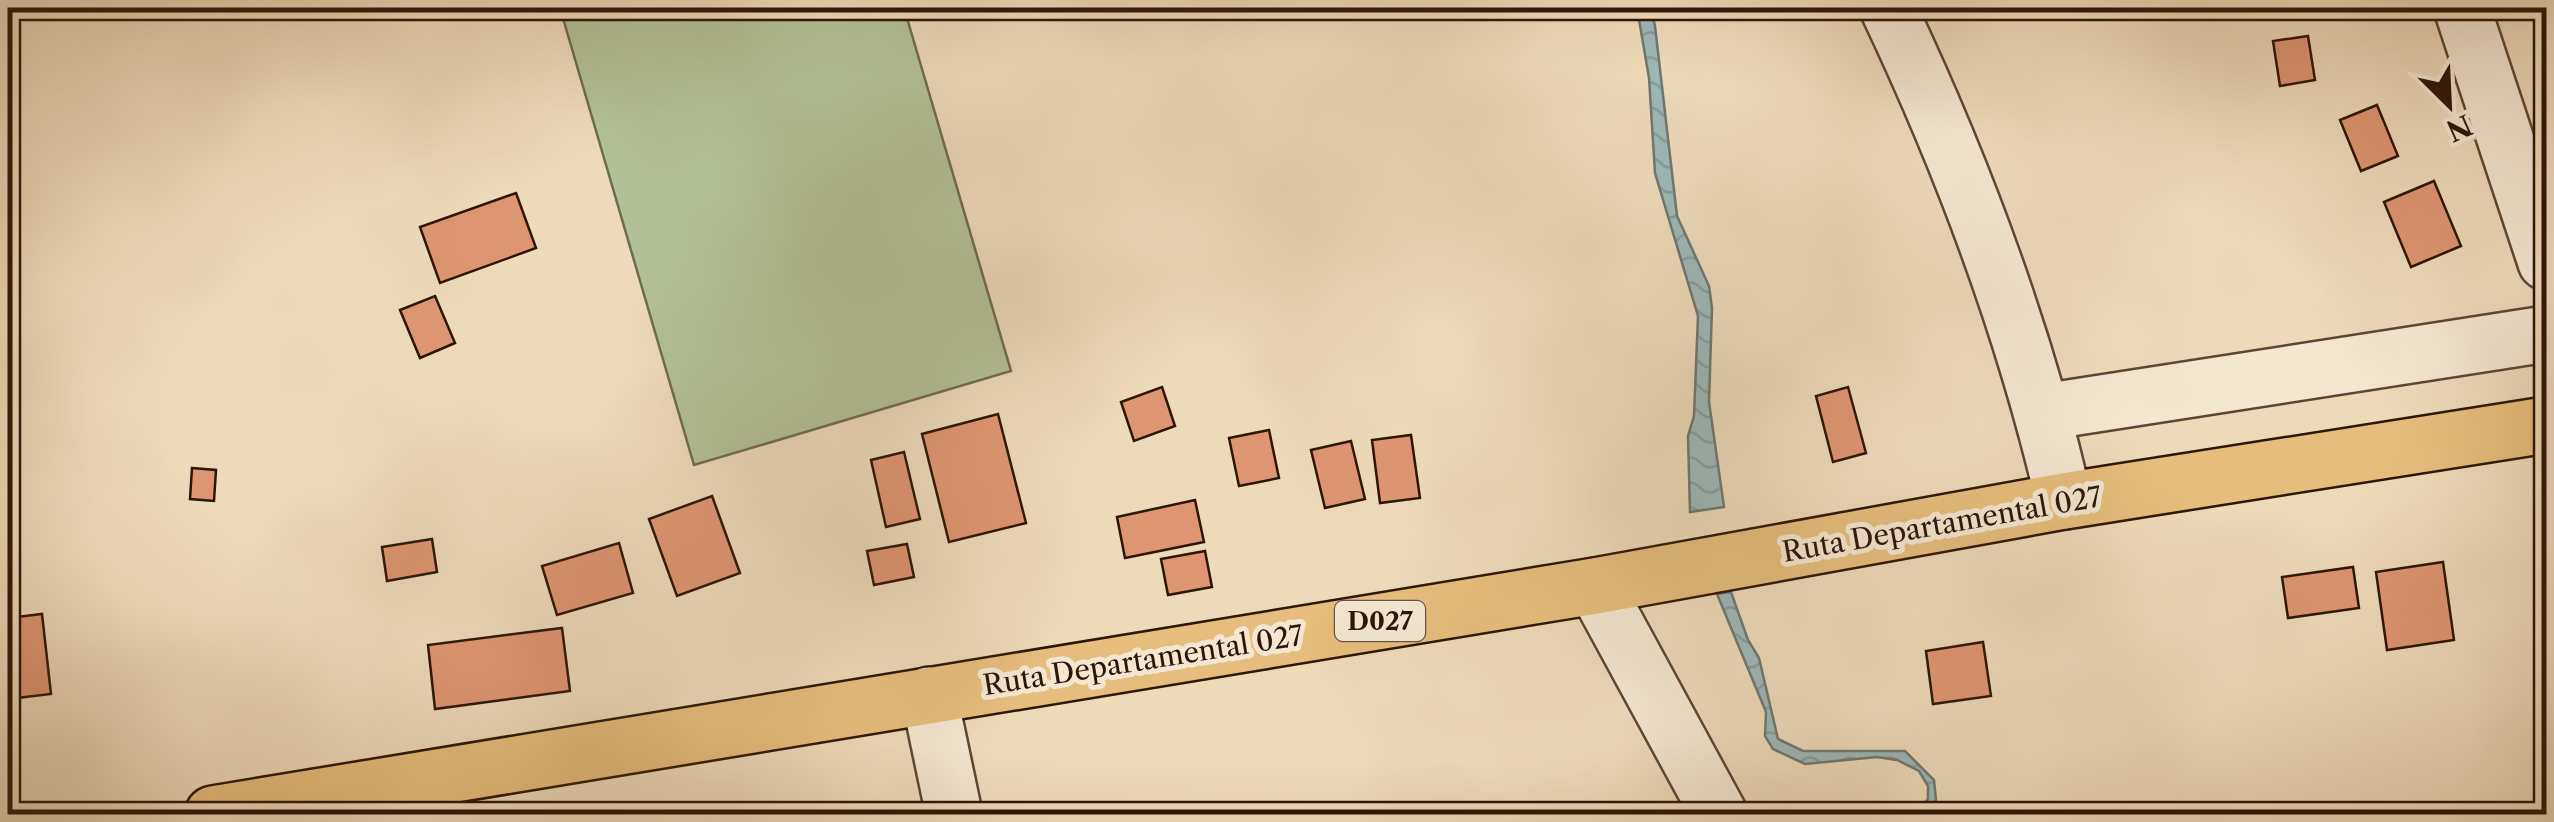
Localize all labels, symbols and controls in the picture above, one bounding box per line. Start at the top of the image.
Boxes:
north arrow [2399,55,2499,155]
text: N [2441,107,2477,148]
street label: Ruta Departamental 027 [1780,479,2105,569]
road number: D027 [1335,601,1425,641]
street label: Ruta Departamental 027 [980,618,1306,702]

